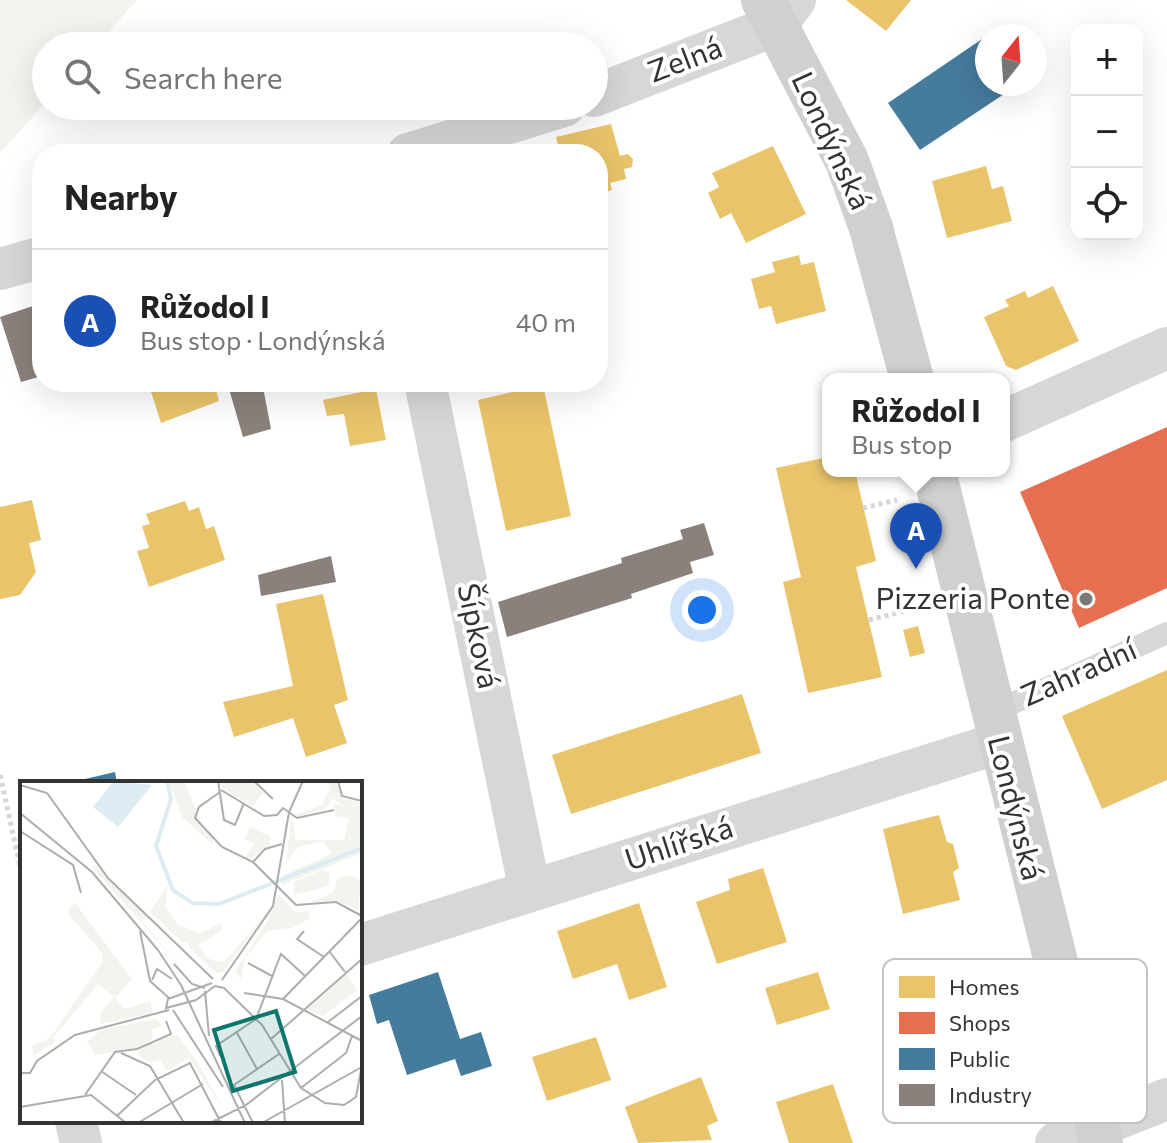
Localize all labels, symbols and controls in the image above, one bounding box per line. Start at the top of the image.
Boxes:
north arrow [975,24,1047,96]
map controls [1071,24,1143,240]
button: + [1071,24,1143,96]
street label: Zelná [642,27,726,89]
search box [32,32,608,120]
icon: search [60,54,104,98]
text: Search here [124,58,283,95]
street label: Londýnská [785,65,881,215]
button: − [1071,96,1143,168]
button: locate [1071,168,1143,240]
text: Nearby [64,175,178,217]
text: Růžodol I [140,287,270,324]
text: A [81,306,99,337]
text: 40 m [516,306,576,337]
text: Bus stop · Londýnská [140,324,385,355]
popup [822,373,1010,477]
text: Růžodol I [851,391,981,428]
text: Bus stop [851,428,952,459]
pin: A [890,503,942,569]
place label: Pizzeria Ponte [875,578,1070,615]
street label: Šípková [451,579,510,691]
your location [682,590,722,630]
marker: Pizzeria Ponte [1077,590,1095,608]
street label: Zahradní [1014,628,1143,713]
street label: Londýnská [982,731,1053,884]
inset map [20,781,362,1123]
street label: Uhlířská [620,807,737,876]
legend [883,959,1147,1123]
text: Homes [949,973,1019,1000]
text: Shops [949,1009,1010,1036]
text: Public [949,1045,1010,1072]
text: Industry [949,1081,1032,1108]

